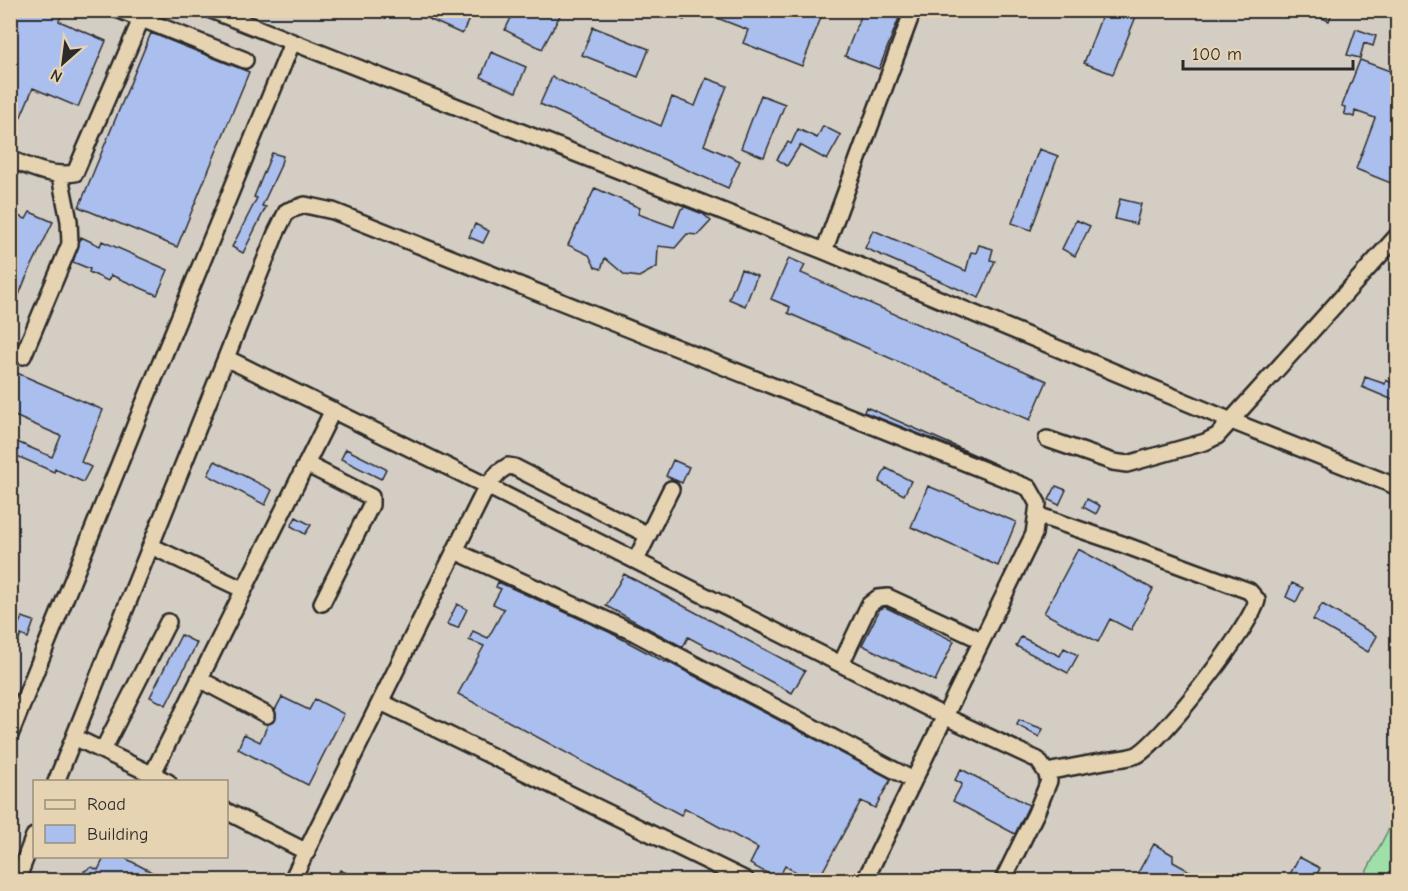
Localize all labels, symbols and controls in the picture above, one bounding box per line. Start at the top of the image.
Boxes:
north arrow [33,33,93,93]
scale bar [1183,33,1352,71]
text: 100 m [1192,44,1242,65]
text: N [48,65,65,86]
legend [33,780,228,858]
text: Road [87,794,126,815]
text: Building [87,824,149,845]

